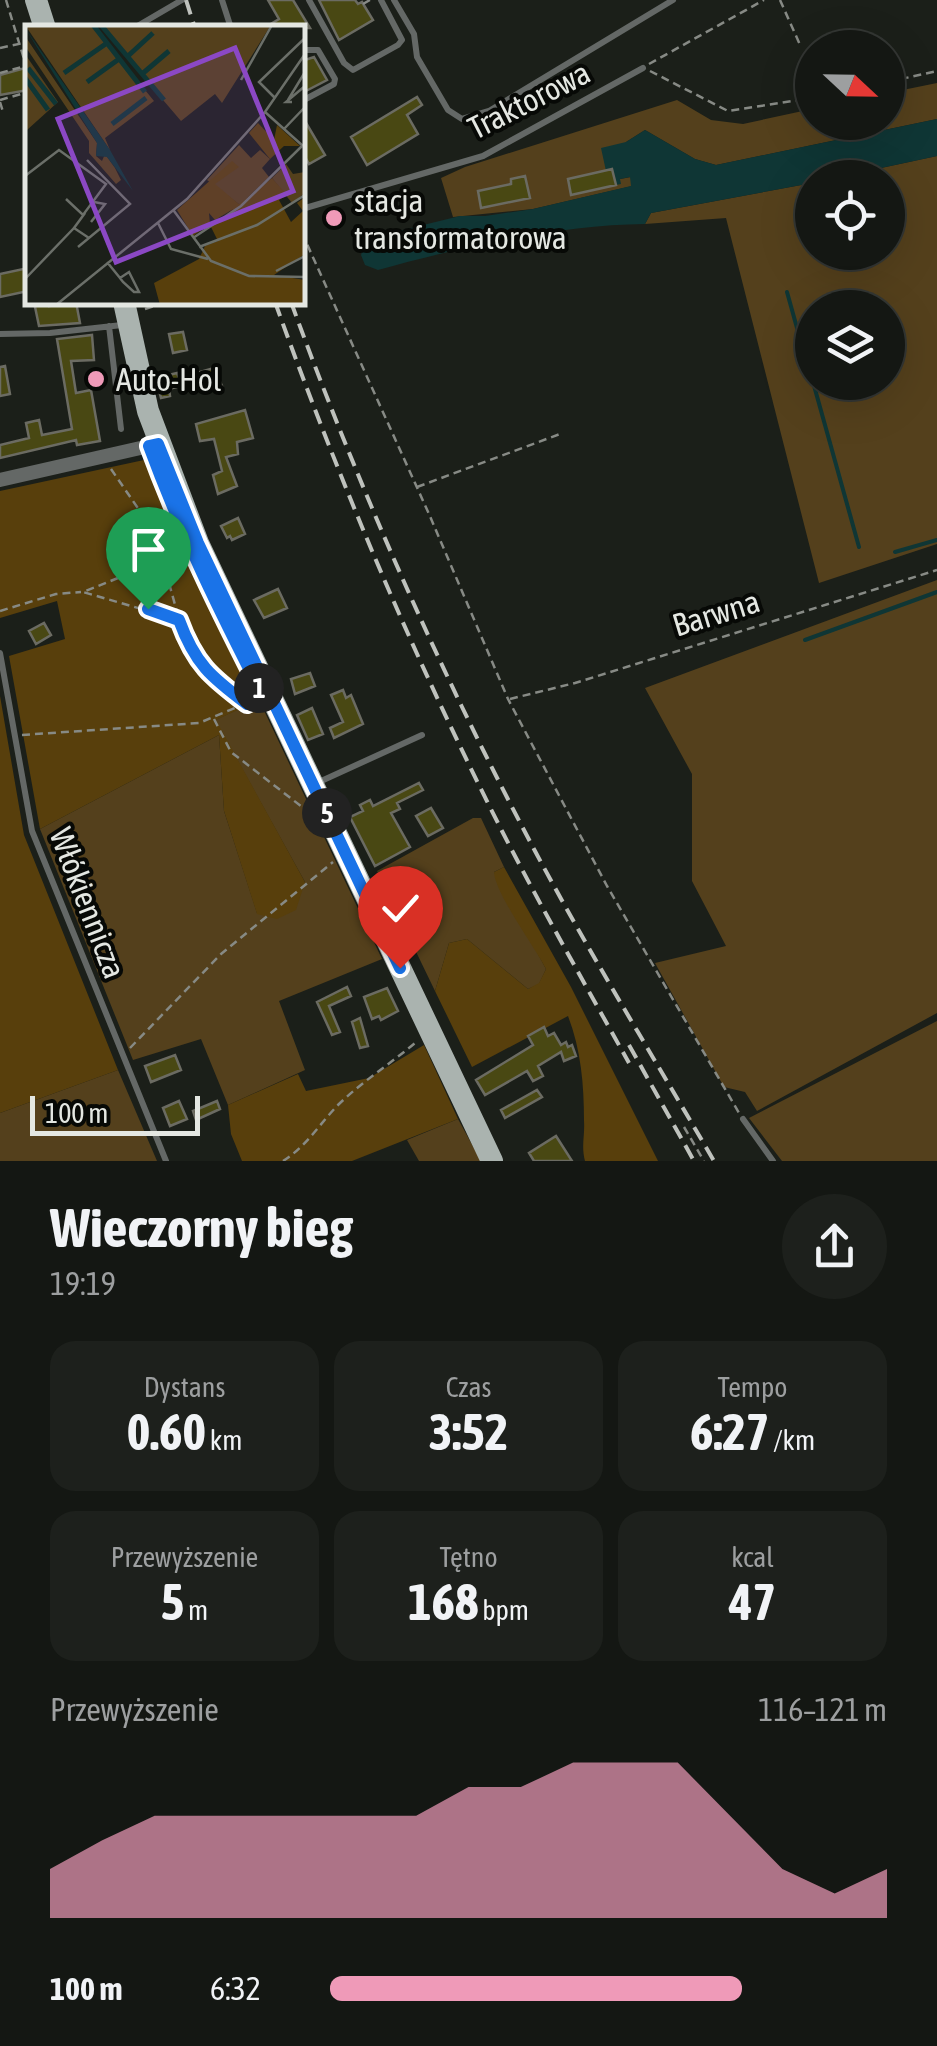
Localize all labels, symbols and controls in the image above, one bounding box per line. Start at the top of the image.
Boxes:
inset map [25,25,305,305]
north arrow [795,30,905,140]
map controls [795,30,905,400]
street label: Traktorowa [462,54,596,146]
button: locate [795,160,905,270]
place label: stacja transformatorowa [354,182,567,256]
marker: stacja transformatorowa [323,207,345,229]
button: layers [795,290,905,400]
place label: Auto-Hol [116,361,222,398]
marker: Auto-Hol [85,368,107,390]
pin [106,507,191,610]
icon: arrive [121,522,176,577]
street label: Barwna [668,582,764,644]
pin: 1 [234,663,284,713]
text: 1 [252,672,266,704]
pin: 5 [302,788,352,838]
text: 5 [320,797,334,829]
street label: Włókiennicza [42,823,134,983]
pin [358,866,443,969]
icon: check [373,881,428,936]
scale bar [30,1091,200,1136]
text: 100 m [45,1097,108,1129]
button: share [782,1194,887,1299]
text: Wieczorny bieg [50,1196,353,1259]
text: 19:19 [50,1265,116,1302]
text: Dystans [144,1371,225,1403]
text: Czas [446,1371,491,1403]
text: Tempo [718,1371,787,1403]
text: 0.60 [127,1403,206,1461]
text: 3:52 [429,1403,508,1461]
text: 6:27 [690,1403,769,1461]
text: km [206,1424,242,1456]
text: /km [769,1424,815,1456]
text: Przewyższenie [111,1541,258,1573]
text: Tętno [439,1541,498,1573]
text: kcal [731,1541,774,1573]
text: 5 [161,1573,184,1631]
text: 168 [408,1573,478,1631]
text: 47 [729,1573,776,1631]
text: m [184,1594,208,1626]
text: bpm [478,1594,529,1626]
text: Przewyższenie [50,1691,219,1728]
text: 116–121 m [758,1691,887,1728]
text: 100 m [50,1970,123,2007]
text: 6:32 [210,1970,261,2007]

